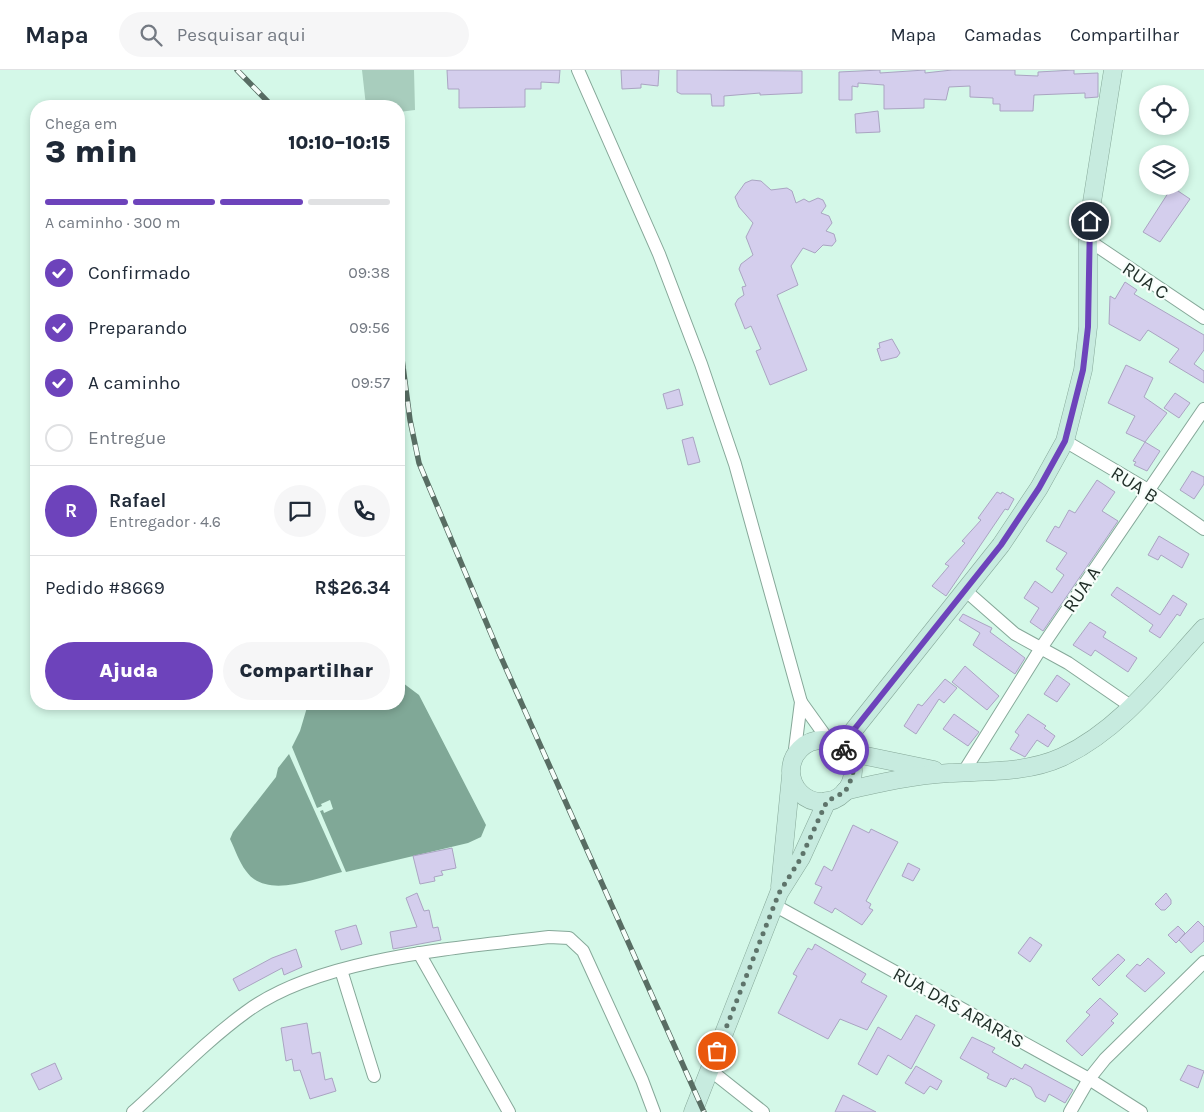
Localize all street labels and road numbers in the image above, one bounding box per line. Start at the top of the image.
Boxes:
street label: RUA C [1118,257,1173,304]
street label: RUA B [1107,462,1162,508]
street label: RUA A [1059,562,1105,617]
street label: RUA DAS ARARAS [889,963,1028,1053]

